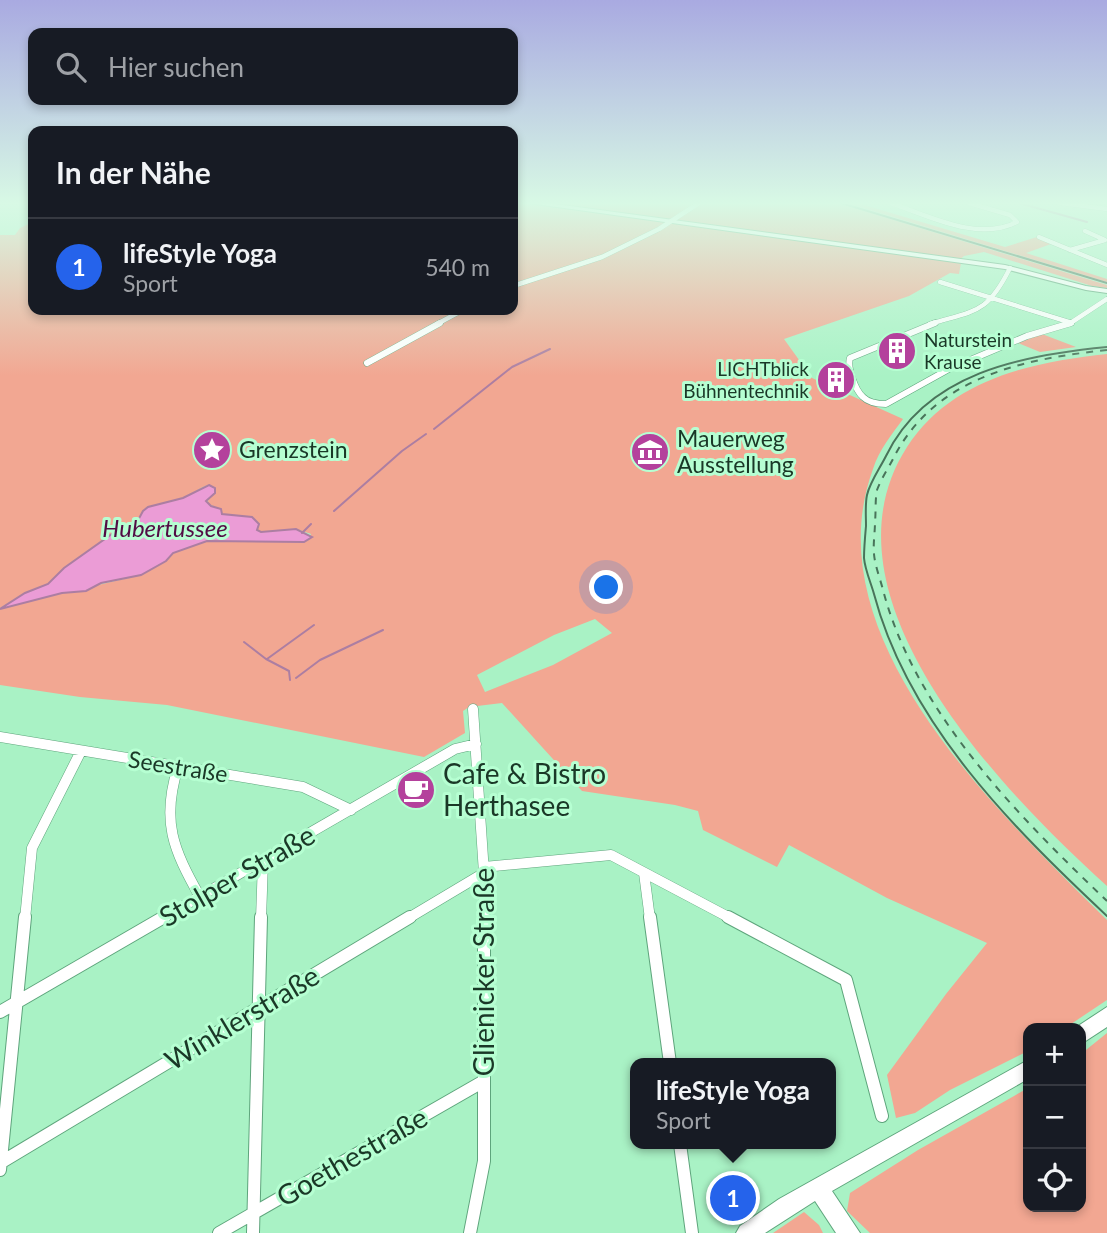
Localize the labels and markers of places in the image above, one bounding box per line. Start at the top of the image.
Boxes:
place label: Naturstein Krause [924,328,1012,373]
building icon: Naturstein Krause [876,330,918,372]
place label: LICHTblick Bühnentechnik [683,357,809,402]
building icon: LICHTblick Bühnentechnik [815,359,857,401]
place label: Mauerweg Ausstellung [677,424,794,478]
place icon: Grenzstein [191,429,233,471]
museum icon: Mauerweg Ausstellung [629,431,671,473]
place label: Grenzstein [239,435,348,463]
place label: Cafe & Bistro Herthasee [443,756,606,822]
cafe icon: Cafe & Bistro Herthasee [395,769,437,811]
pin: 1 [710,1172,756,1224]

